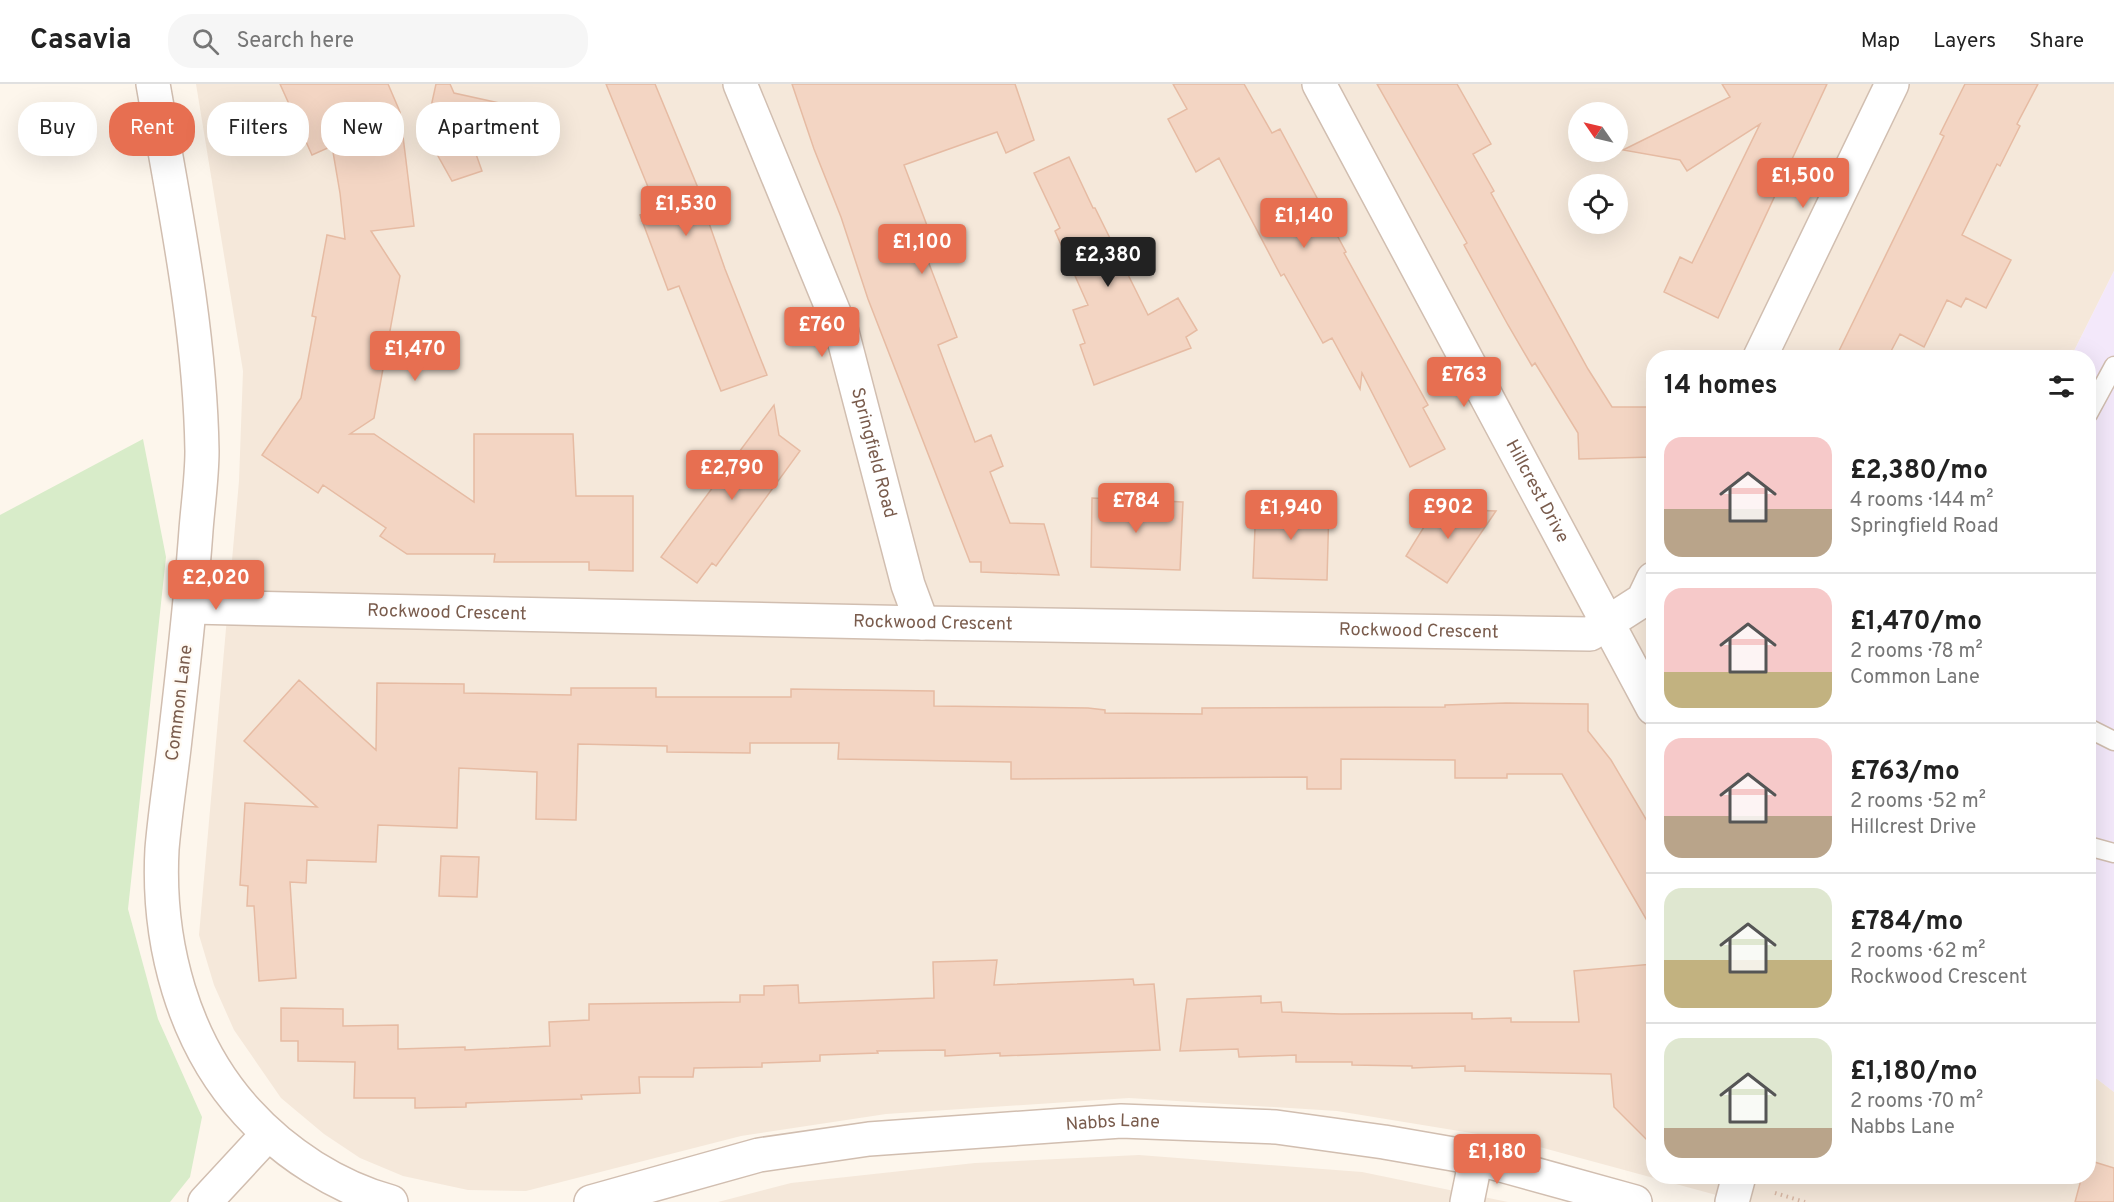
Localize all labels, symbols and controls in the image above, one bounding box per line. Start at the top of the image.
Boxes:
search box [168,14,588,68]
text: Casavia [30,23,132,59]
icon: search [189,25,222,58]
text: Search here [237,28,354,55]
text: Map [1861,28,1900,55]
text: Layers [1933,28,1996,55]
text: Share [2029,28,2084,55]
chip: Buy [18,102,97,156]
chip: Rent [109,102,195,156]
chip: Filters [207,102,309,156]
chip: New [321,102,404,156]
chip: Apartment [416,102,560,156]
north arrow [1568,102,1628,162]
map controls [1568,102,1628,234]
pin: £1,500 [1754,158,1852,209]
text: £1,500 [1771,164,1835,190]
button: locate [1568,174,1628,234]
pin: £1,530 [637,186,735,237]
text: £1,530 [655,192,717,218]
pin: £1,140 [1255,198,1353,249]
text: £1,140 [1274,204,1334,230]
pin: £1,100 [873,224,971,275]
text: £1,100 [892,230,952,256]
pin: £2,380 [1059,237,1157,288]
text: £2,380 [1075,243,1141,269]
pin: £760 [786,307,858,358]
text: £760 [798,313,846,339]
pin: £1,470 [366,331,464,382]
text: £1,470 [384,337,446,363]
pin: £763 [1428,357,1500,408]
text: £763 [1441,363,1487,389]
text: 14 homes [1664,370,1778,403]
icon: filters [2045,370,2078,403]
street label: Springfield Road [845,385,902,521]
street label: Hillcrest Drive [1500,436,1574,547]
pin: £2,790 [683,450,781,501]
text: £2,380/mo [1850,455,1988,488]
text: £2,790 [700,456,764,482]
icon: home [1712,461,1784,533]
pin: £784 [1100,483,1172,534]
text: 4 rooms · 144 m² [1850,488,1993,514]
text: £784 [1112,489,1160,515]
pin: £902 [1412,489,1484,540]
pin: £1,940 [1242,490,1340,541]
text: £902 [1423,495,1473,521]
text: £1,940 [1259,496,1323,522]
text: Springfield Road [1850,514,1999,540]
pin: £2,020 [167,560,265,611]
text: £2,020 [182,566,250,592]
street label: Rockwood Crescent [367,599,527,626]
text: £1,470/mo [1850,606,1982,639]
street label: Rockwood Crescent [853,610,1013,636]
icon: home [1712,612,1784,684]
street label: Rockwood Crescent [1339,618,1499,644]
text: 2 rooms · 78 m² [1850,639,1983,665]
street label: Common Lane [161,644,199,762]
text: Common Lane [1850,665,1980,691]
text: £763/mo [1850,756,1960,789]
icon: home [1712,762,1784,834]
text: 2 rooms · 52 m² [1850,789,1986,815]
text: Hillcrest Drive [1850,815,1976,841]
text: £784/mo [1850,906,1963,939]
icon: home [1712,912,1784,984]
text: 2 rooms · 62 m² [1850,939,1986,965]
text: Rockwood Crescent [1850,965,2027,991]
text: £1,180/mo [1850,1056,1978,1089]
icon: home [1712,1062,1784,1134]
text: 2 rooms · 70 m² [1850,1089,1983,1115]
street label: Nabbs Lane [1065,1109,1160,1136]
text: Nabbs Lane [1850,1115,1955,1141]
pin: £1,180 [1448,1134,1546,1185]
text: £1,180 [1468,1140,1526,1166]

